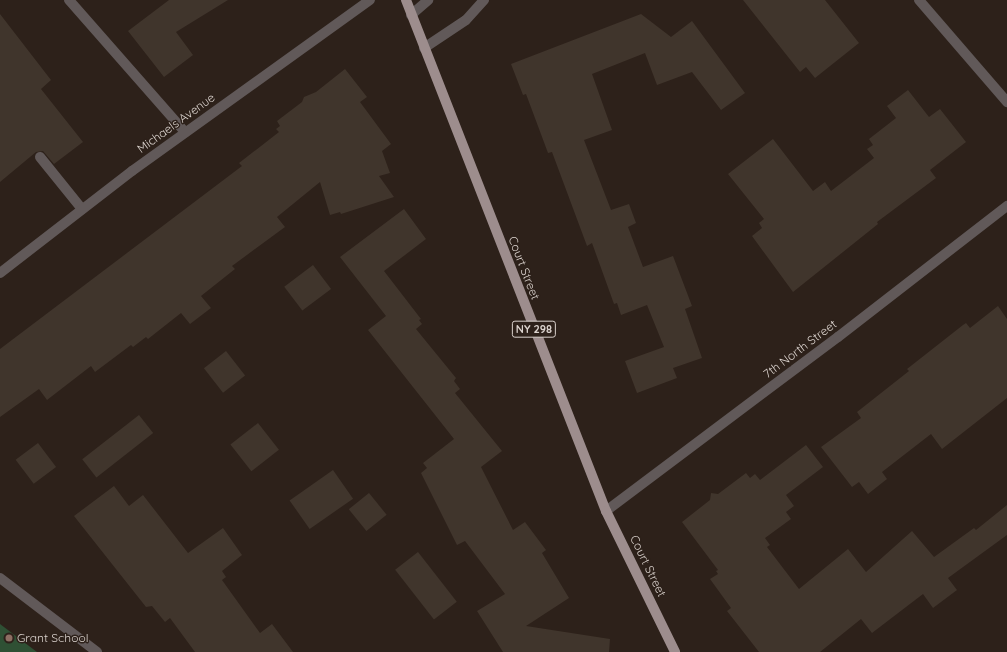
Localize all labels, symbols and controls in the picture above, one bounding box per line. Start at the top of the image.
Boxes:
street label: Michaels Avenue [134,90,218,156]
street label: Court Street [505,234,543,302]
street label: 7th North Street [761,317,839,381]
road number: NY 298 [511,320,557,338]
street label: Court Street [627,533,669,599]
place label: Grant School [17,631,88,645]
marker: Grant School [4,633,14,643]

